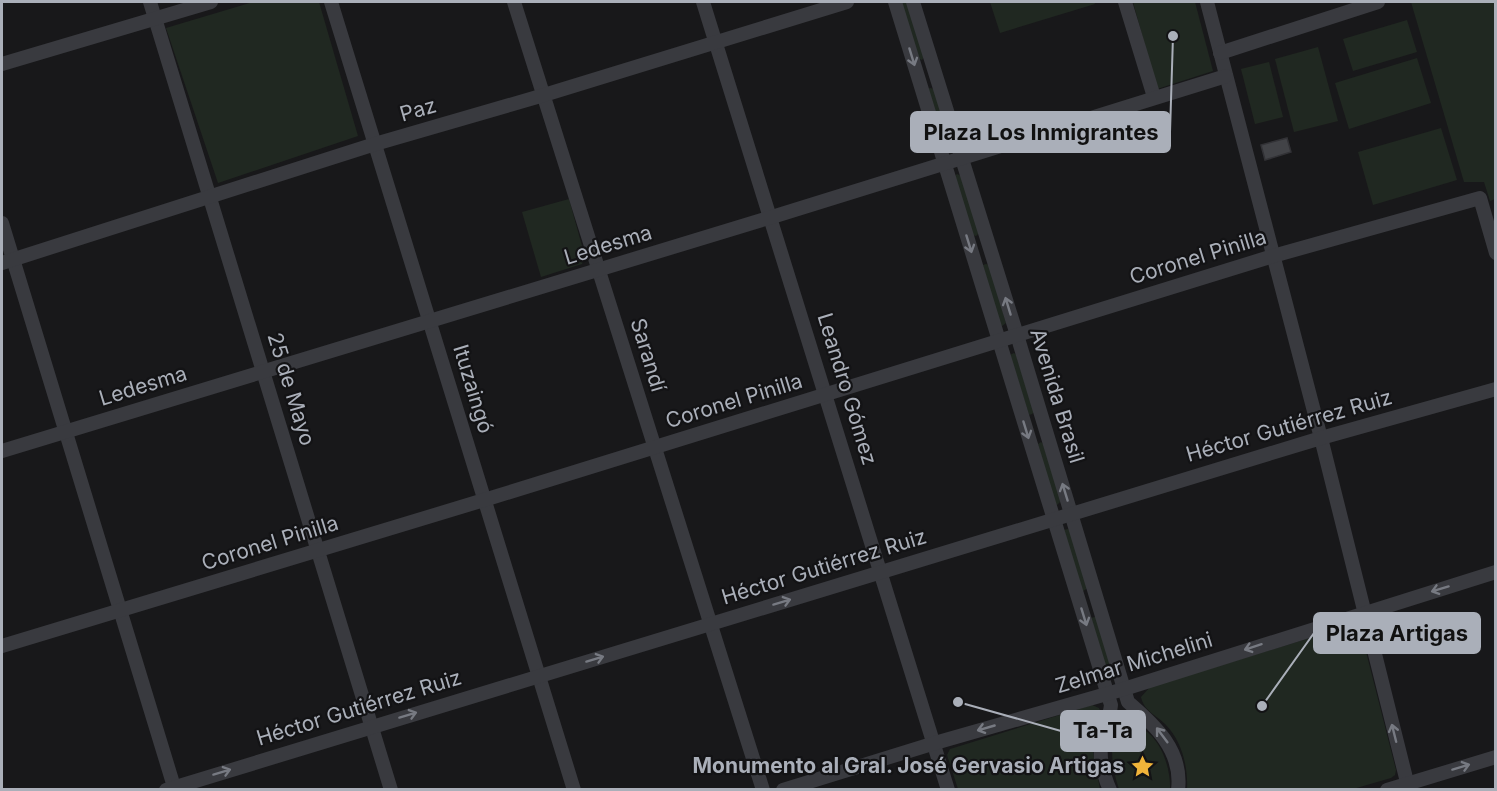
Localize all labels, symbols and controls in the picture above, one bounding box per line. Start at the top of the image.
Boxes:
one-way arrow [907,47,918,66]
street label: Paz [397,92,439,127]
callout: Plaza Los Inmigrantes [911,112,1170,152]
text: Plaza Los Inmigrantes [923,119,1159,145]
street label: Ledesma [561,219,655,270]
street label: Coronel Pinilla [1126,224,1269,289]
one-way arrow [964,234,975,253]
one-way arrow [1002,297,1013,316]
street label: Leandro Gómez [812,310,882,468]
street label: Sarandí [626,315,672,395]
street label: Avenida Brasil [1025,326,1090,466]
street label: 25 de Mayo [262,329,321,448]
street label: Ituzaingó [448,341,499,436]
street label: Ledesma [96,360,190,411]
street label: Coronel Pinilla [662,368,805,433]
street label: Héctor Gutiérrez Ruiz [1183,384,1395,467]
one-way arrow [1021,420,1032,439]
one-way arrow [1058,483,1069,502]
street label: Coronel Pinilla [198,510,341,575]
street label: Héctor Gutiérrez Ruiz [718,523,929,610]
one-way arrow [1430,584,1449,595]
one-way arrow [772,596,791,607]
one-way arrow [1079,607,1090,626]
callout: Plaza Artigas [1314,613,1480,653]
text: Plaza Artigas [1326,620,1468,646]
street label: Zelmar Michelini [1052,627,1215,698]
one-way arrow [1244,643,1263,654]
one-way arrow [585,653,604,664]
street label: Héctor Gutiérrez Ruiz [253,664,464,751]
one-way arrow [398,709,417,720]
callout: Ta-Ta [1061,711,1145,751]
text: Ta-Ta [1073,717,1133,743]
one-way arrow [977,723,996,735]
one-way arrow [1388,724,1400,743]
one-way arrow [1155,728,1168,744]
place label: Monumento al Gral. José Gervasio Artigas [693,753,1124,778]
place icon: Monumento al Gral. José Gervasio Artigas [1129,753,1155,779]
one-way arrow [1451,761,1470,772]
one-way arrow [212,766,231,777]

